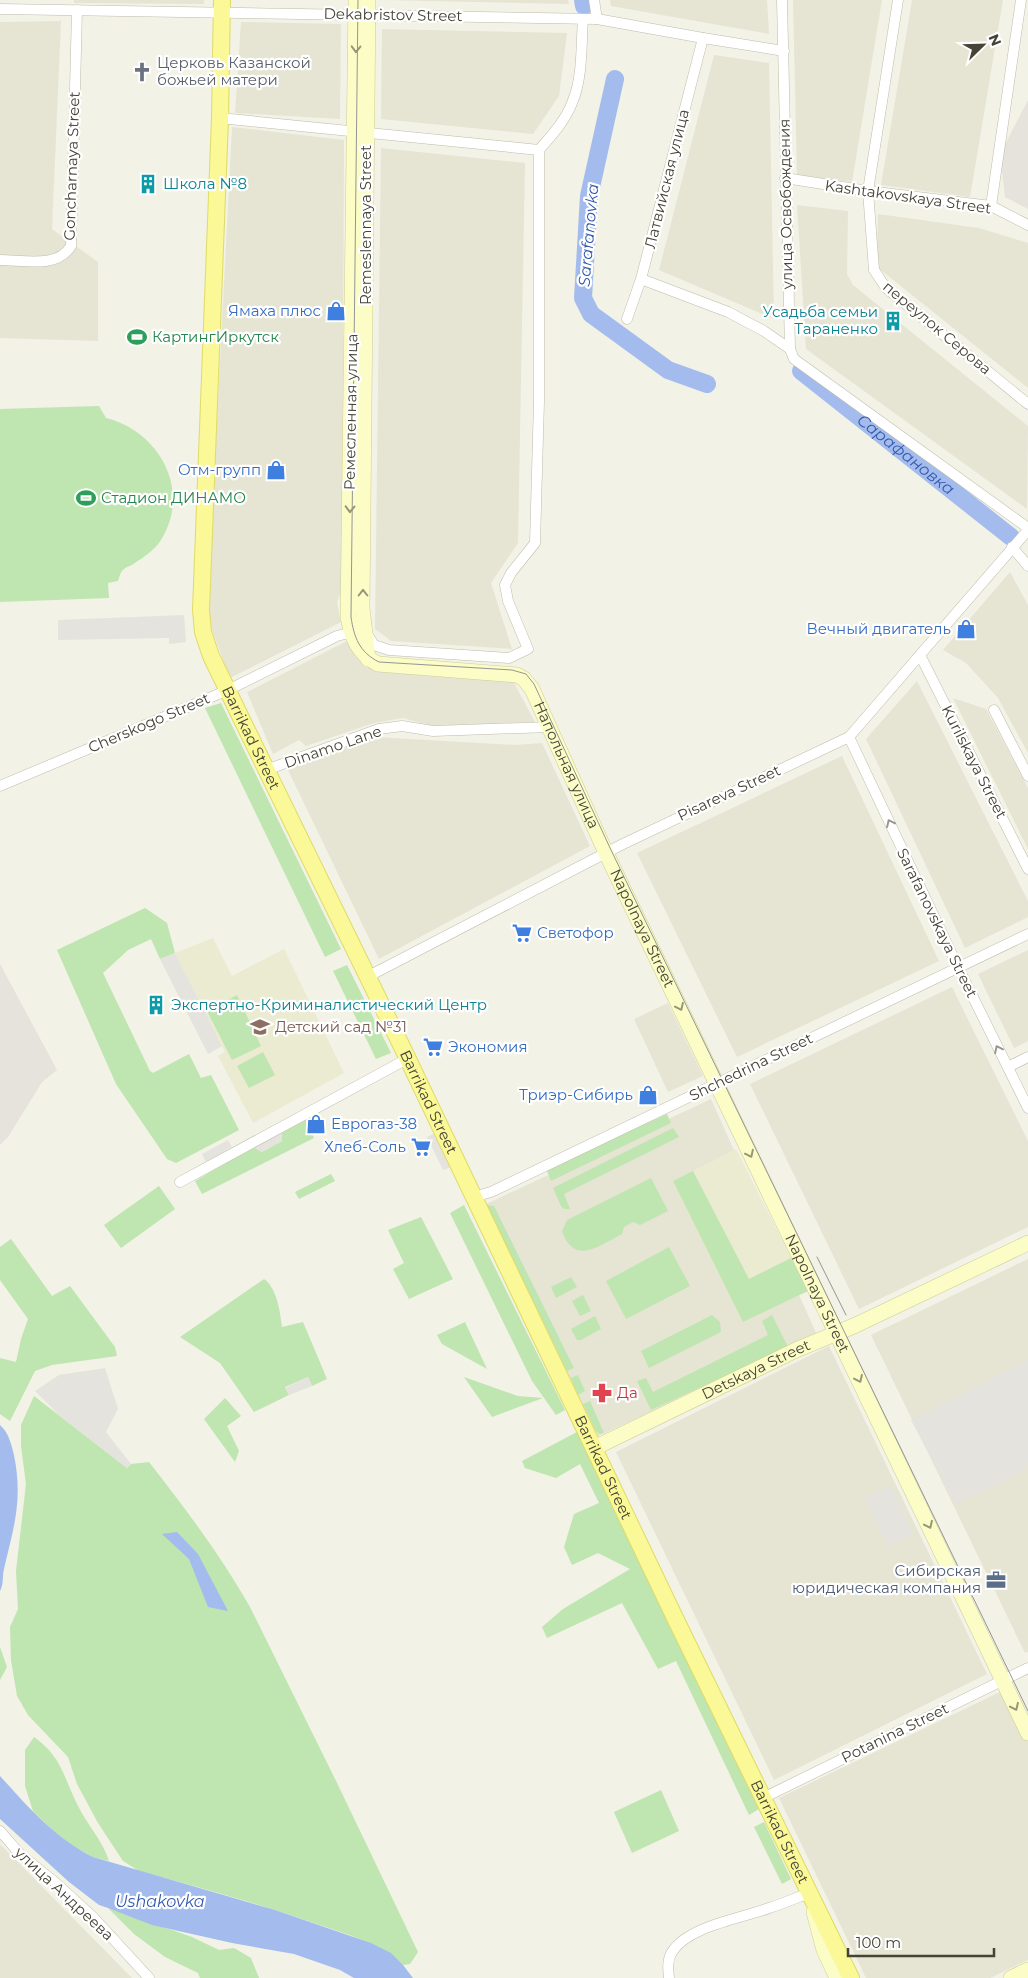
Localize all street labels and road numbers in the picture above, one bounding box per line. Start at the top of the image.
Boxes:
street label: Dekabristov Street [323,4,463,25]
street label: Goncharnaya Street [59,91,84,241]
street label: Латвийская улица [640,107,693,251]
street label: улица Освобождения [775,118,797,291]
street label: Remeslennaya Street [356,145,375,305]
street label: Kashtakovskaya Street [824,175,993,218]
street label: переулок Серова [879,277,995,379]
street label: Ремесленная улица [340,334,361,490]
street label: Barrikad Street [218,683,285,793]
street label: Cherskogo Street [85,688,212,757]
street label: Напольная улица [530,698,604,831]
street label: Kurilskaya Street [938,702,1011,822]
street label: Dinamo Lane [282,721,384,772]
street label: Pisareva Street [674,760,783,825]
street label: Sarafanovskaya Street [893,845,982,1001]
street label: Napolnaya Street [606,866,679,991]
street label: Shchedrina Street [686,1028,816,1105]
street label: Barrikad Street [396,1047,462,1157]
street label: Napolnaya Street [781,1231,854,1356]
street label: Detskaya Street [698,1335,813,1403]
street label: Barrikad Street [571,1412,636,1522]
street label: Potanina Street [838,1698,952,1767]
street label: Barrikad Street [747,1777,813,1887]
street label: улица Андреева [10,1842,118,1944]

